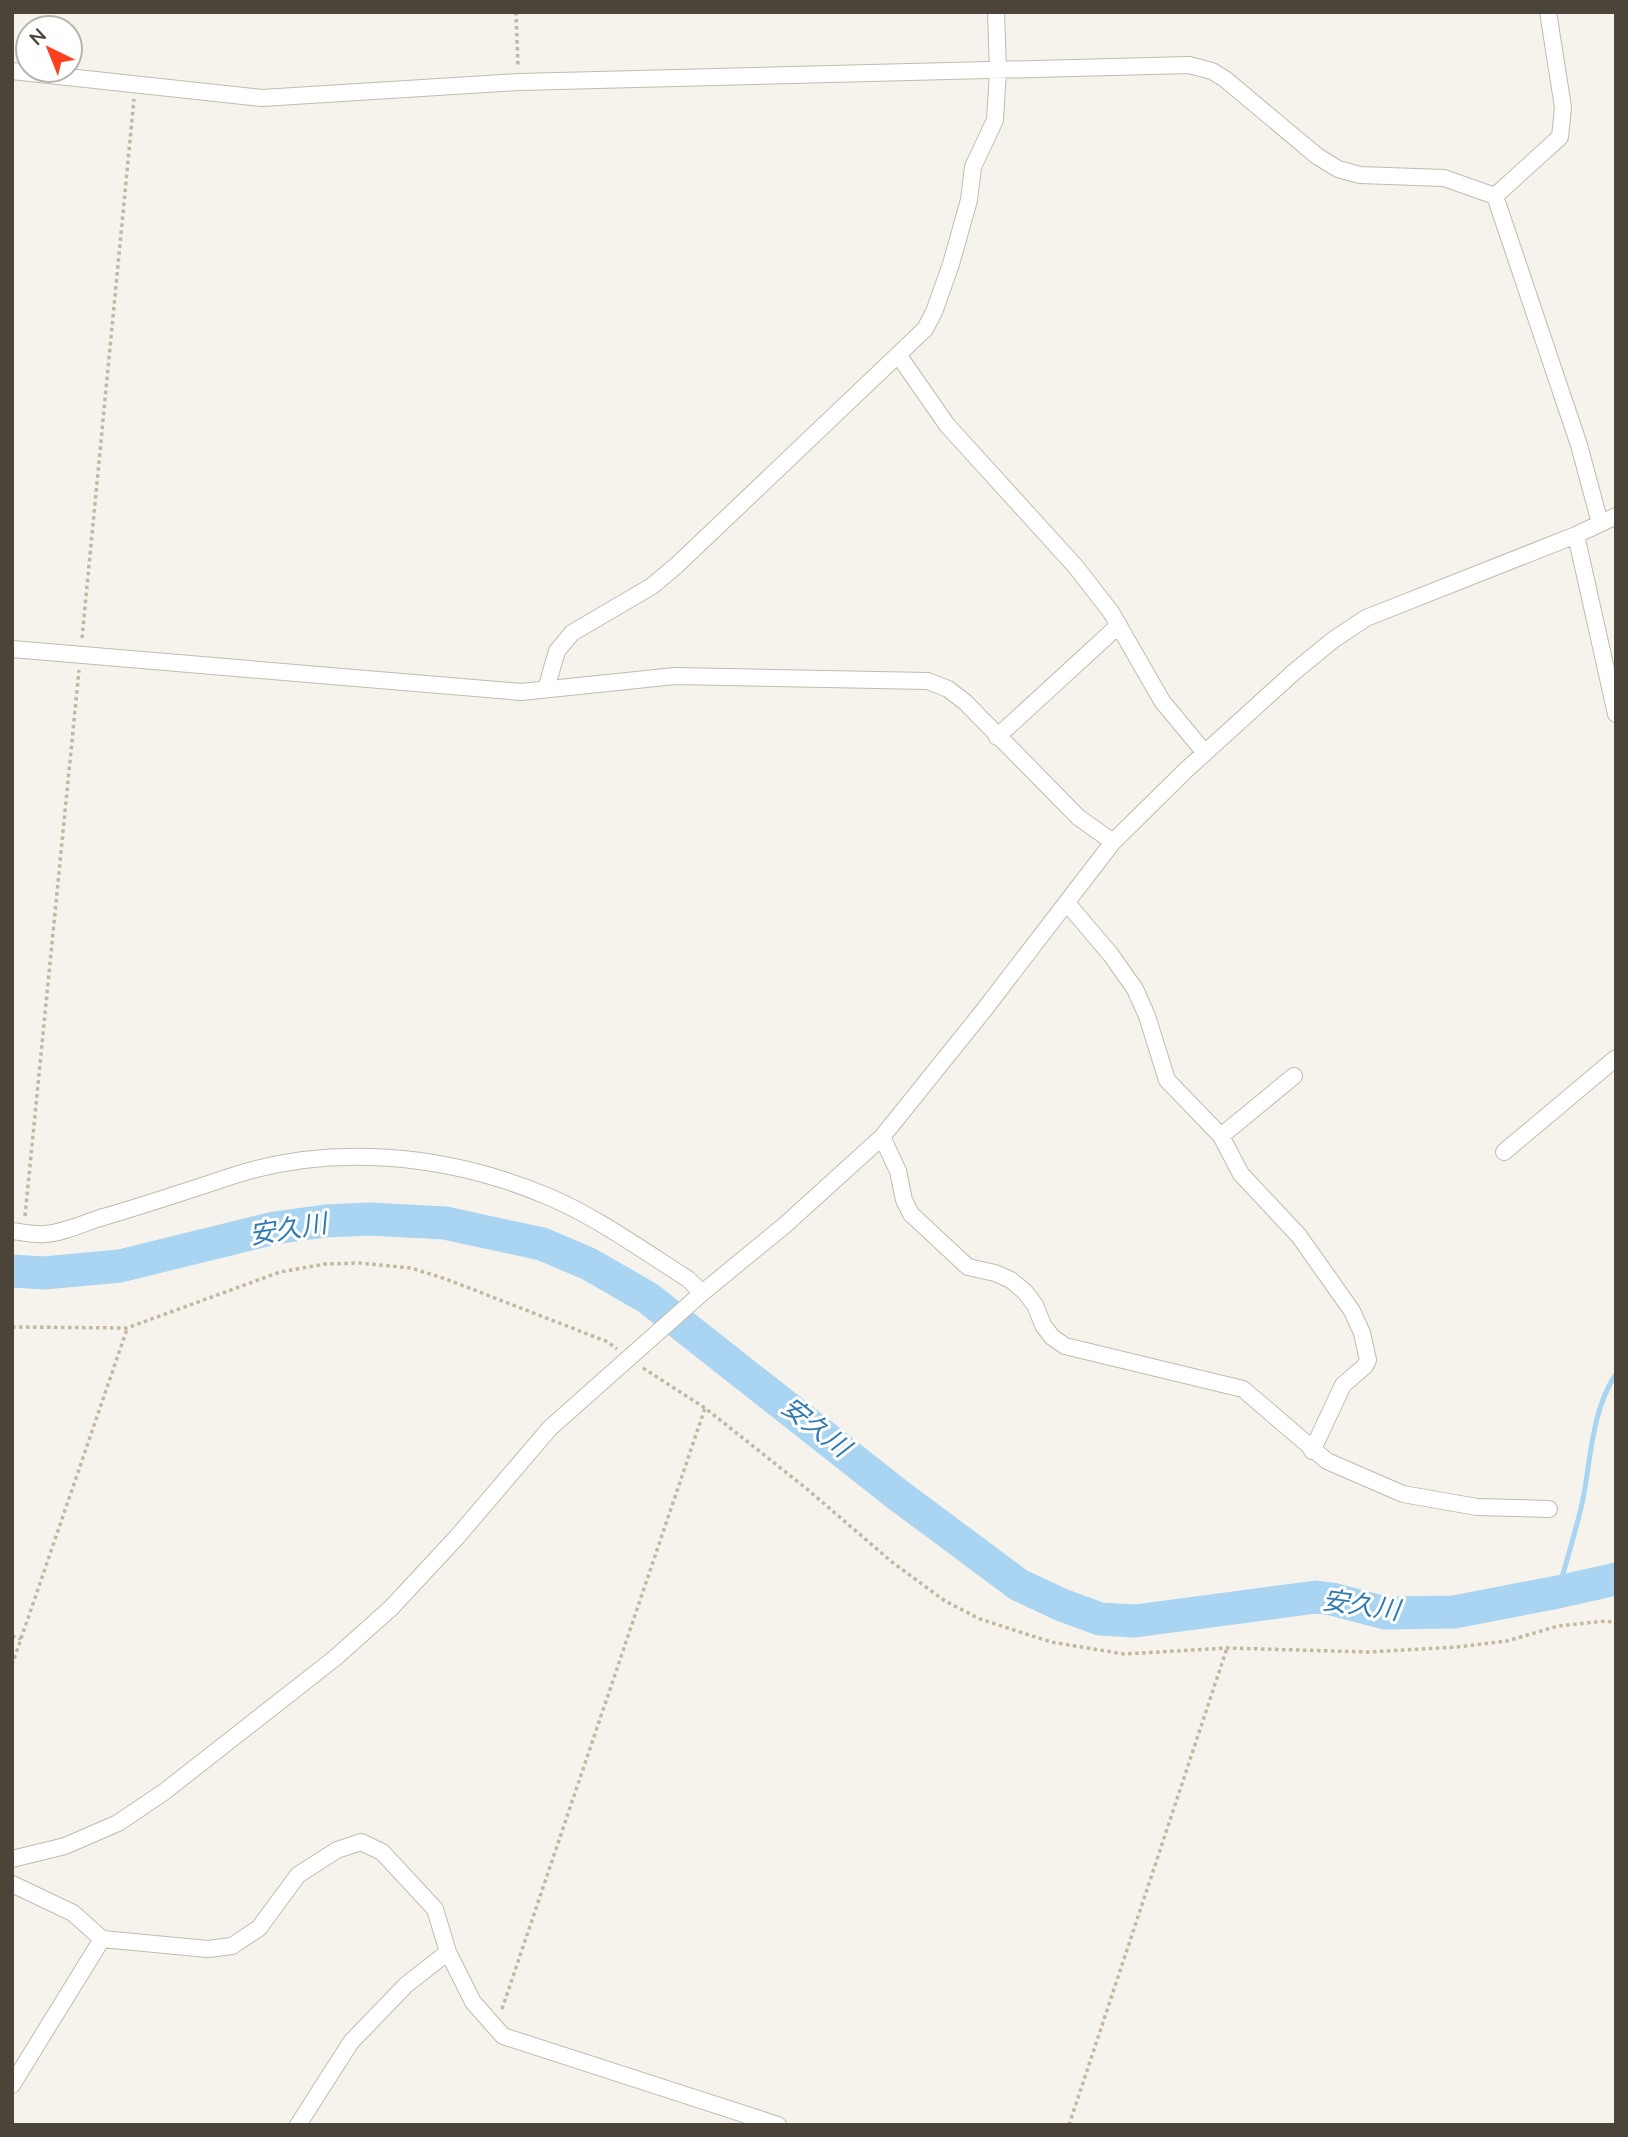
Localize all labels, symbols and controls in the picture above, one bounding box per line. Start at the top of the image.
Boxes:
north arrow [14,14,84,84]
text: N [24,23,51,50]
water label: 安久川 [247,1206,332,1251]
water label: 安久川 [775,1390,860,1465]
water label: 安久川 [1320,1583,1405,1627]

